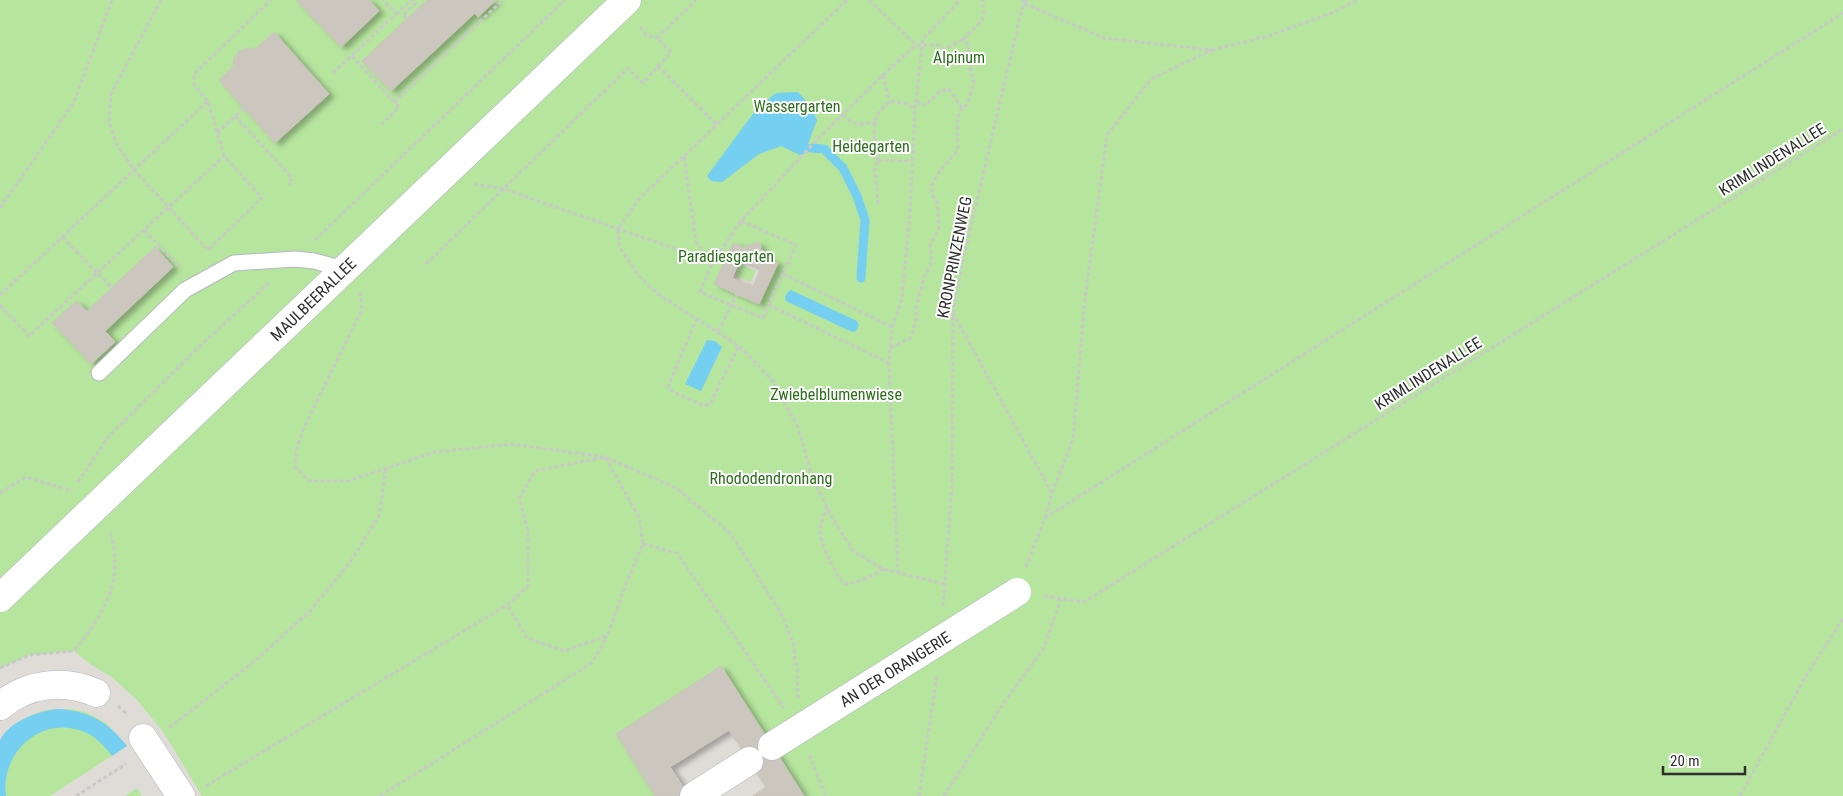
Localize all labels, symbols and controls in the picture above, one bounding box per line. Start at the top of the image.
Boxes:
park label: Alpinum [933,48,985,67]
park label: Wassergarten [753,97,841,116]
street label: KRIMLINDENALLEE [1715,119,1829,200]
park label: Heidegarten [832,137,910,156]
street label: KRONPRINZENWEG [933,194,976,320]
park label: Paradiesgarten [678,247,774,266]
street label: MAULBEERALLEE [267,254,360,345]
street label: KRIMLINDENALLEE [1371,333,1485,414]
park label: Zwiebelblumenwiese [770,385,902,404]
park label: Rhododendronhang [710,469,832,488]
street label: AN DER ORANGERIE [836,628,954,711]
scale bar [1663,744,1746,776]
text: 20 m [1670,752,1700,770]

